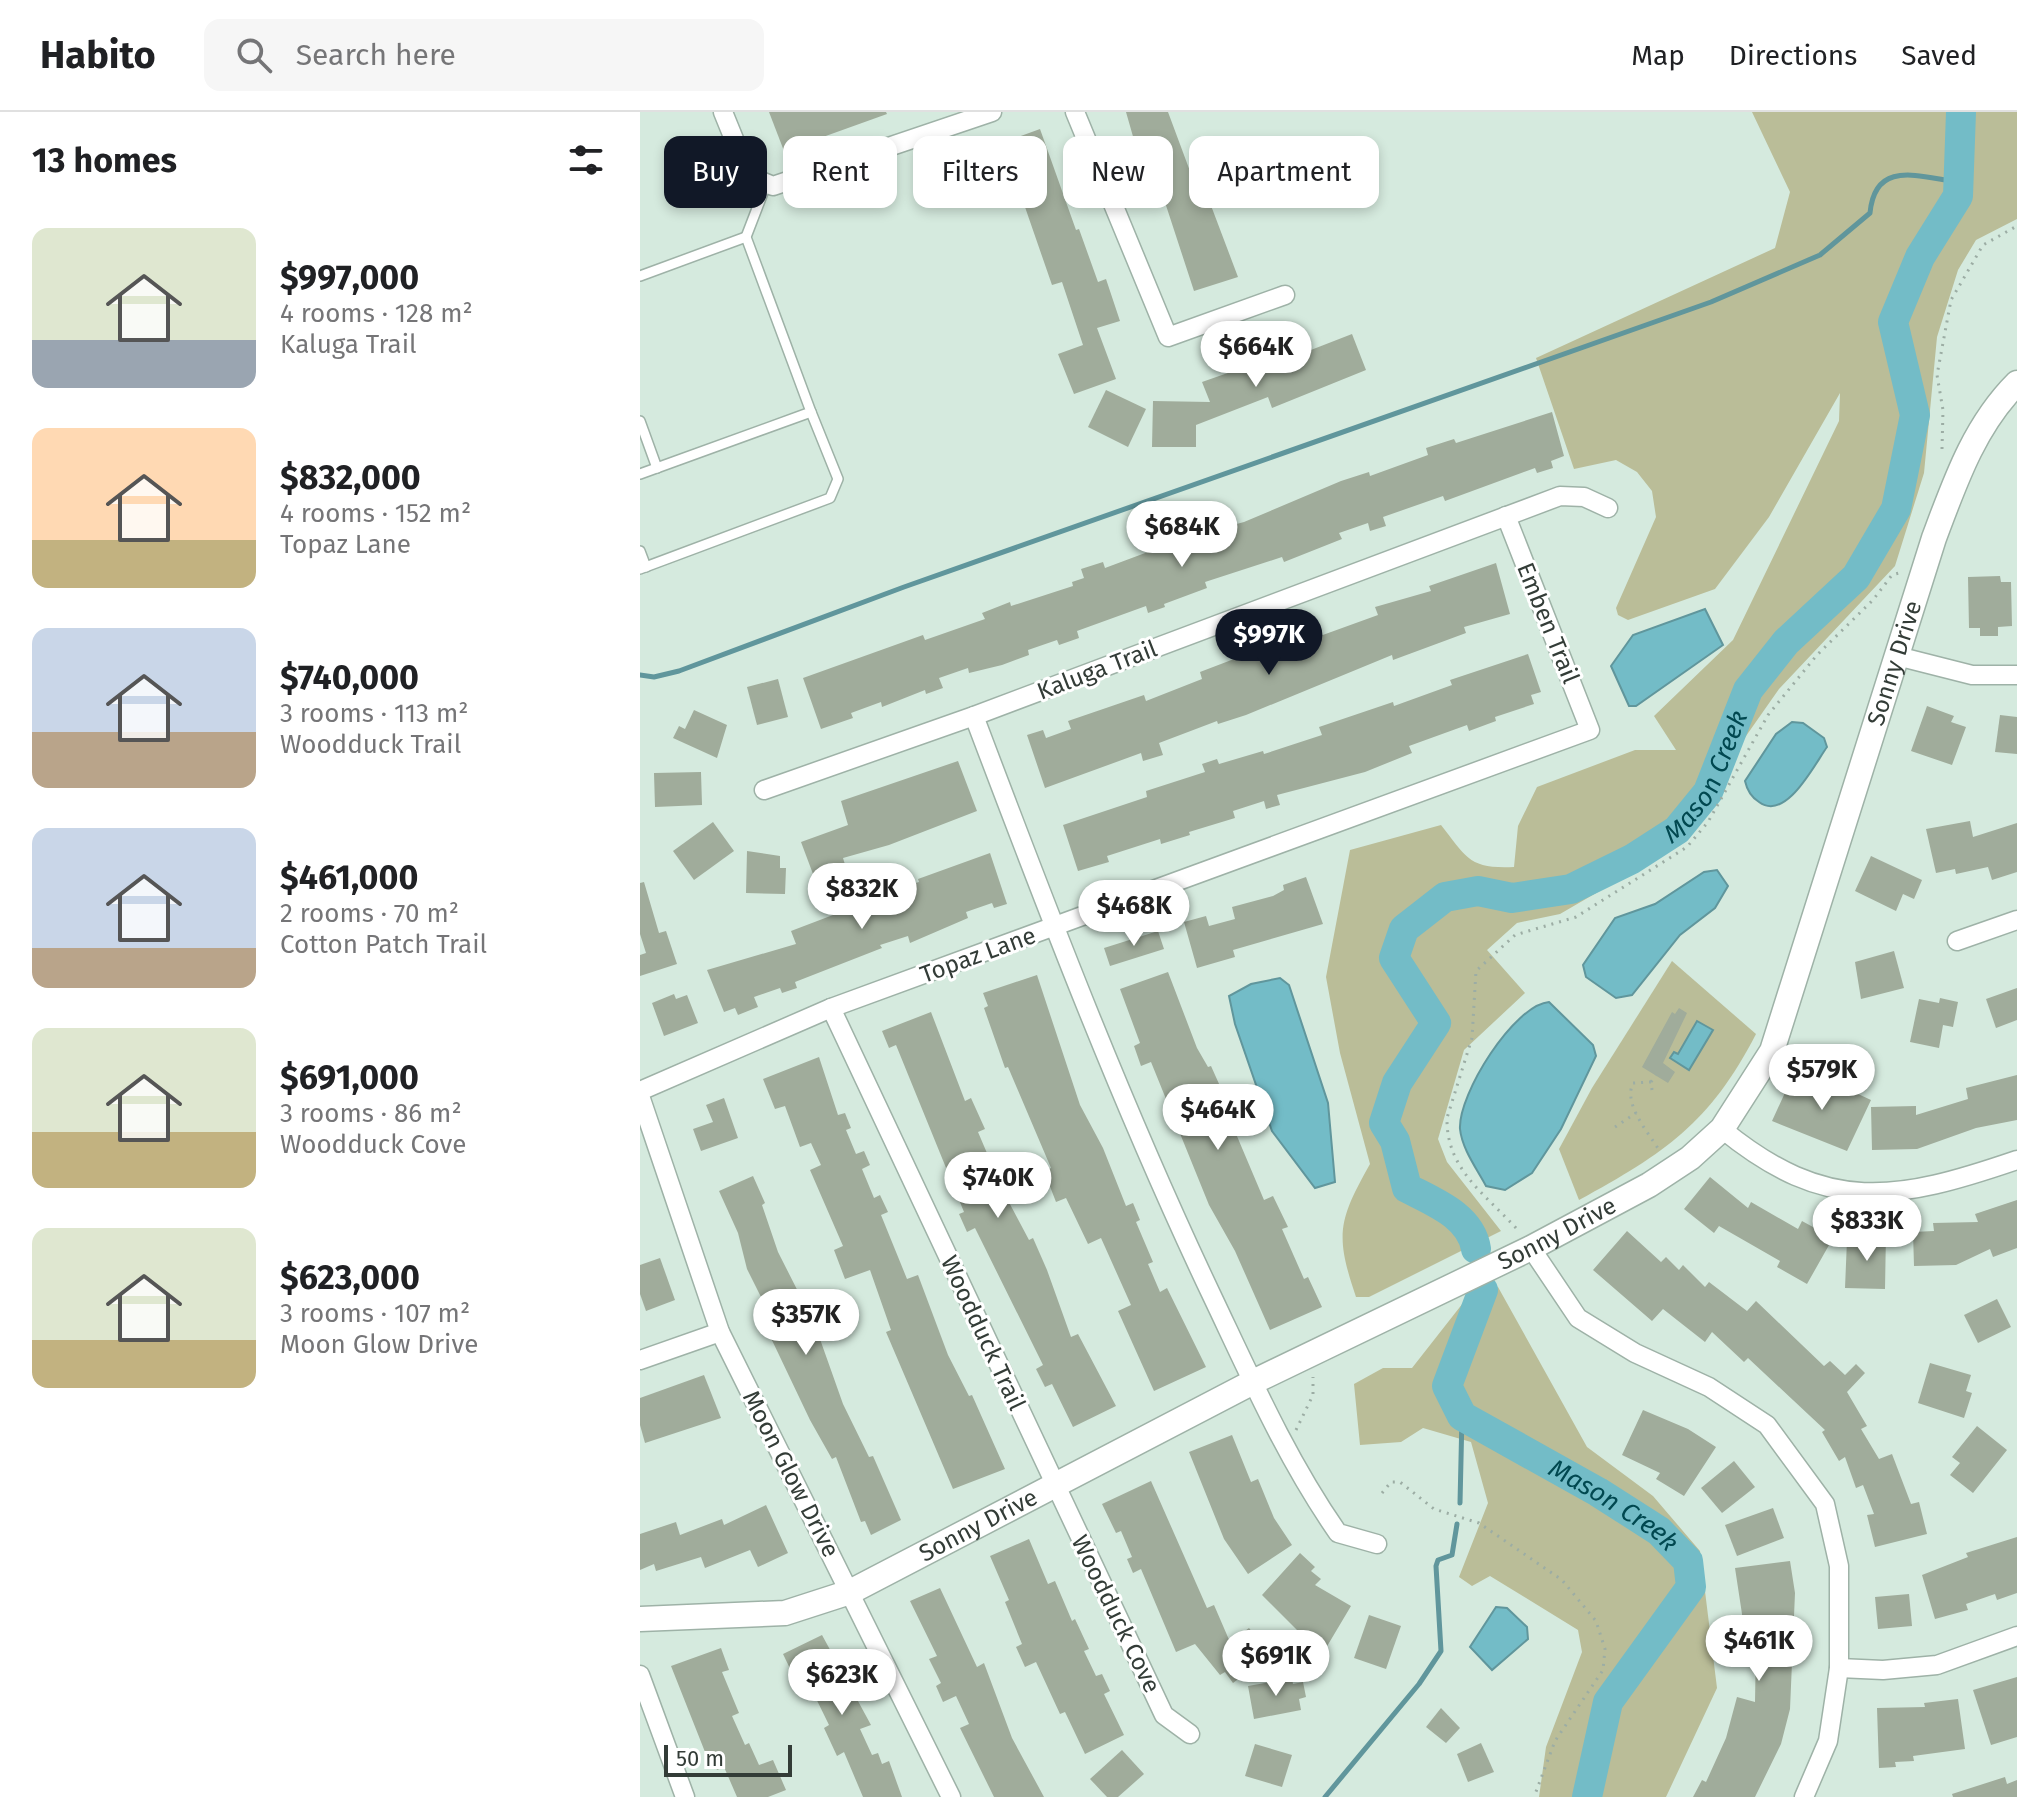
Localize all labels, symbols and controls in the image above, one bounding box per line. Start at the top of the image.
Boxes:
search box [204,19,764,91]
text: Habito [40,32,156,78]
icon: search [232,33,276,77]
text: Search here [296,37,456,73]
text: Map [1631,39,1685,72]
text: Directions [1729,39,1857,72]
text: Saved [1901,39,1977,72]
chip: Buy [664,136,767,208]
chip: Rent [783,136,897,208]
chip: Filters [913,136,1047,208]
chip: New [1063,136,1173,208]
chip: Apartment [1189,136,1379,208]
icon: filters [564,138,608,182]
text: 13 homes [32,140,177,181]
text: $997,000 [280,257,419,298]
icon: home [96,260,192,356]
text: 4 rooms · 128 m² [280,298,473,329]
pin: $664K [1200,321,1312,389]
text: Kaluga Trail [280,329,417,360]
text: $664K [1219,331,1293,362]
text: $832,000 [280,457,421,498]
icon: home [96,460,192,556]
text: 4 rooms · 152 m² [280,498,471,529]
pin: $684K [1126,501,1238,569]
text: $684K [1144,511,1220,542]
text: Topaz Lane [280,529,411,560]
street label: Emben Trail [1511,558,1585,688]
street label: Sonny Drive [1862,597,1927,729]
pin: $997K [1213,609,1325,677]
text: $997K [1233,619,1305,650]
street label: Kaluga Trail [1033,634,1161,706]
text: $740,000 [280,657,419,698]
icon: home [96,660,192,756]
text: 3 rooms · 113 m² [280,698,469,729]
water label: Mason Creek [1658,706,1754,850]
text: Woodduck Trail [280,729,461,760]
text: $461,000 [280,857,418,898]
icon: home [96,860,192,956]
pin: $832K [806,863,918,931]
text: $832K [826,873,898,904]
pin: $468K [1078,880,1190,948]
text: $468K [1096,890,1172,921]
text: 2 rooms · 70 m² [280,898,459,929]
street label: Topaz Lane [916,921,1040,989]
text: Cotton Patch Trail [280,929,487,960]
pin: $579K [1766,1044,1878,1112]
text: $579K [1787,1054,1857,1085]
text: $691,000 [280,1057,419,1098]
icon: home [96,1060,192,1156]
pin: $464K [1162,1084,1274,1152]
text: $464K [1181,1094,1255,1125]
text: 3 rooms · 86 m² [280,1098,462,1129]
text: Woodduck Cove [280,1129,466,1160]
pin: $740K [942,1152,1054,1220]
text: $740K [962,1162,1034,1193]
street label: Sonny Drive [1493,1191,1621,1276]
pin: $833K [1811,1195,1923,1263]
text: $833K [1831,1205,1903,1236]
street label: Woodduck Trail [935,1251,1031,1415]
text: $623,000 [280,1257,420,1298]
icon: home [96,1260,192,1356]
pin: $357K [750,1289,862,1357]
text: 3 rooms · 107 m² [280,1298,470,1329]
text: $357K [771,1299,841,1330]
text: Moon Glow Drive [280,1329,478,1360]
street label: Moon Glow Drive [737,1386,845,1562]
water label: Mason Creek [1543,1452,1685,1557]
street label: Sonny Drive [914,1483,1042,1568]
street label: Woodduck Cove [1066,1531,1166,1697]
pin: $461K [1703,1615,1815,1683]
text: $461K [1724,1625,1794,1656]
pin: $691K [1220,1630,1332,1698]
text: $691K [1240,1640,1312,1671]
pin: $623K [786,1649,898,1717]
text: $623K [806,1659,878,1690]
scale bar [664,1741,792,1777]
text: 50 m [676,1745,724,1772]

